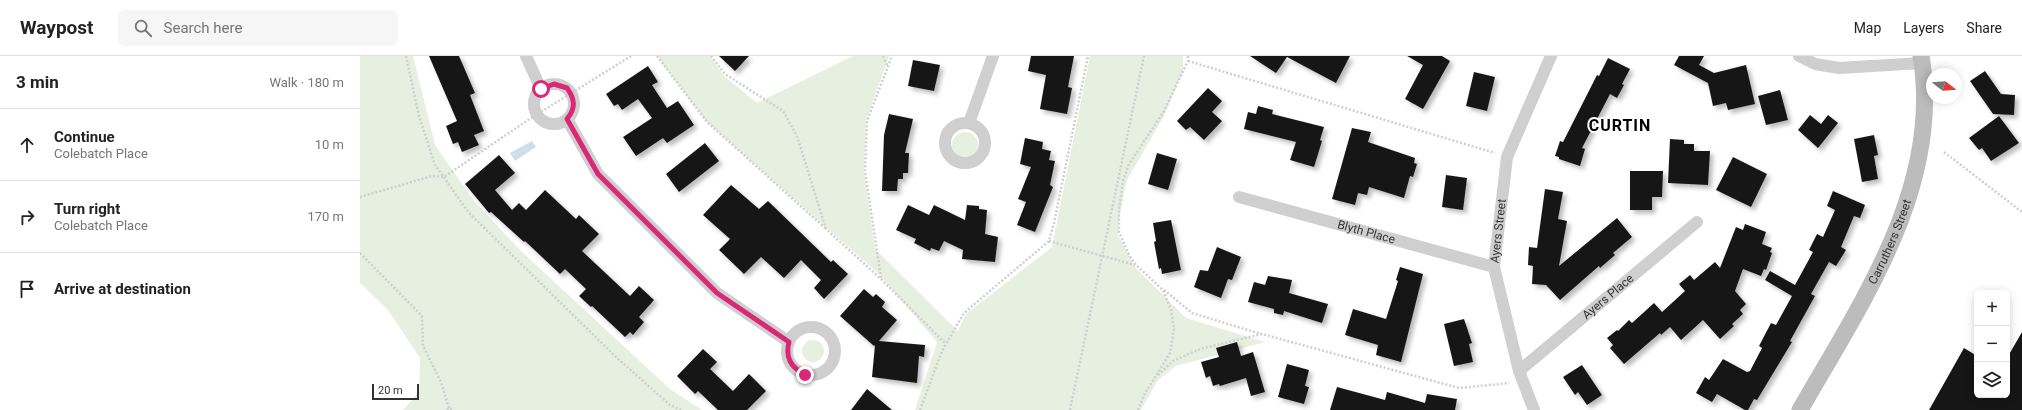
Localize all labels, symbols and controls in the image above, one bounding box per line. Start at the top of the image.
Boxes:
search box [118,10,398,46]
text: Waypost [20,16,94,39]
icon: search [132,17,154,39]
text: Search here [164,19,242,37]
text: Map [1854,20,1881,36]
text: Layers [1903,20,1944,36]
text: Share [1966,20,2002,36]
north arrow [1926,68,1962,104]
text: 3 min [16,72,59,92]
text: Walk · 180 m [269,75,344,90]
route start [532,80,550,98]
district label: CURTIN [1589,116,1651,135]
text: Continue [54,128,115,146]
icon: ahead [16,134,38,156]
text: 10 m [315,137,344,152]
text: Colebatch Place [54,146,148,161]
street label: Ayers Street [1488,198,1509,264]
street label: Carruthers Street [1866,198,1914,287]
text: Turn right [54,200,120,218]
icon: right [16,206,38,228]
text: 170 m [307,209,344,224]
street label: Blyth Place [1336,217,1397,247]
text: Colebatch Place [54,218,148,233]
street label: Ayers Place [1579,271,1636,322]
icon: arrive [16,278,38,300]
text: Arrive at destination [54,280,191,298]
map controls [1974,290,2010,398]
button: + [1974,290,2010,326]
button: − [1974,326,2010,362]
button: layers [1974,362,2010,398]
route end [796,366,814,384]
scale bar [372,382,419,401]
text: 20 m [378,384,403,397]

